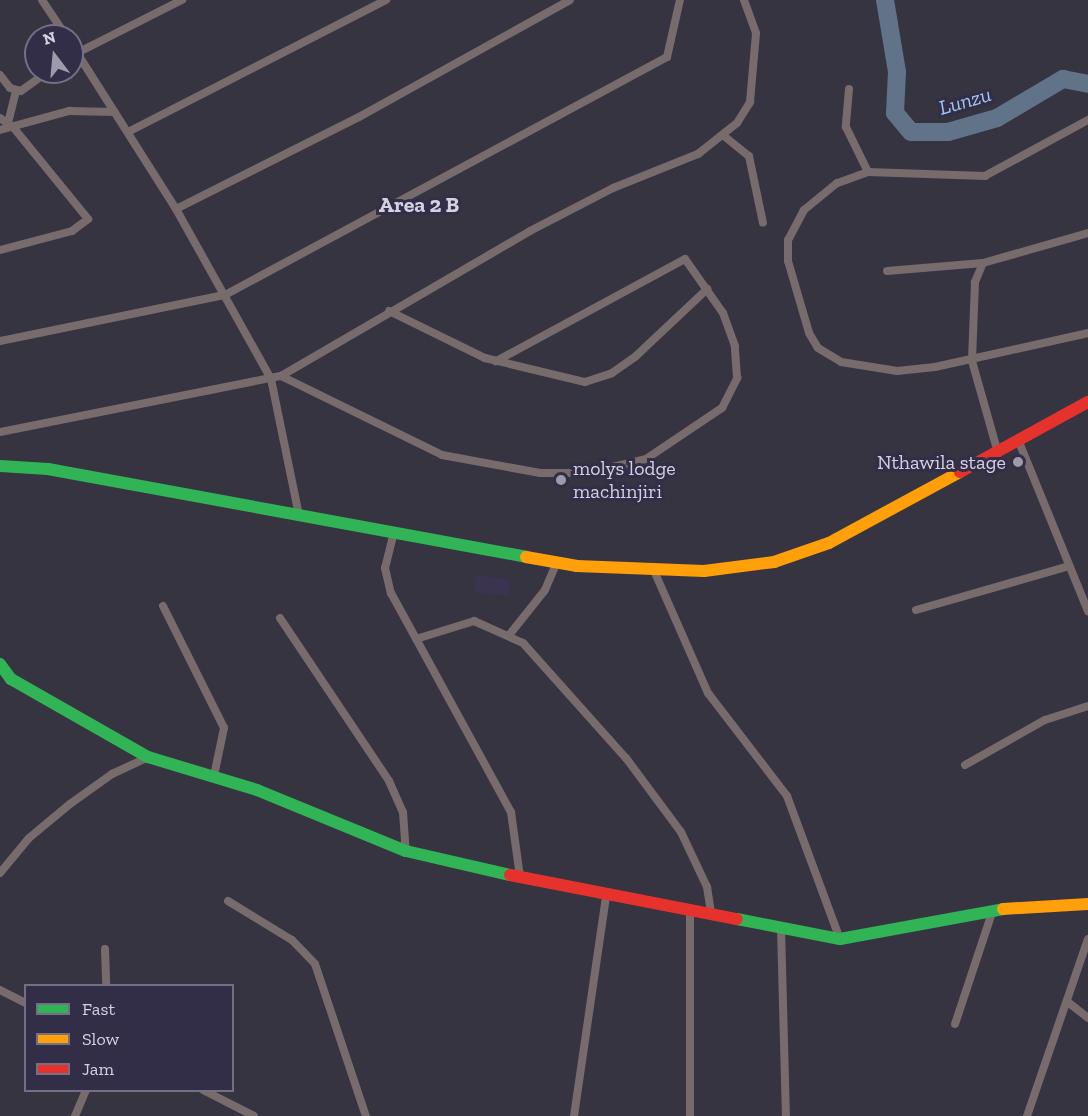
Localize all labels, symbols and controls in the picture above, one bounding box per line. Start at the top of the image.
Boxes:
north arrow [24,24,84,84]
text: N [41,27,58,49]
water label: Lunzu [936,82,994,120]
district label: Area 2 B [379,192,459,218]
place label: Nthawila stage [877,450,1006,474]
marker: Nthawila stage [1011,455,1025,469]
place label: molys lodge machinjiri [573,456,676,503]
marker: molys lodge machinjiri [554,473,568,487]
legend [24,984,234,1092]
text: Fast [82,998,115,1020]
text: Slow [82,1028,119,1050]
text: Jam [82,1058,114,1080]

